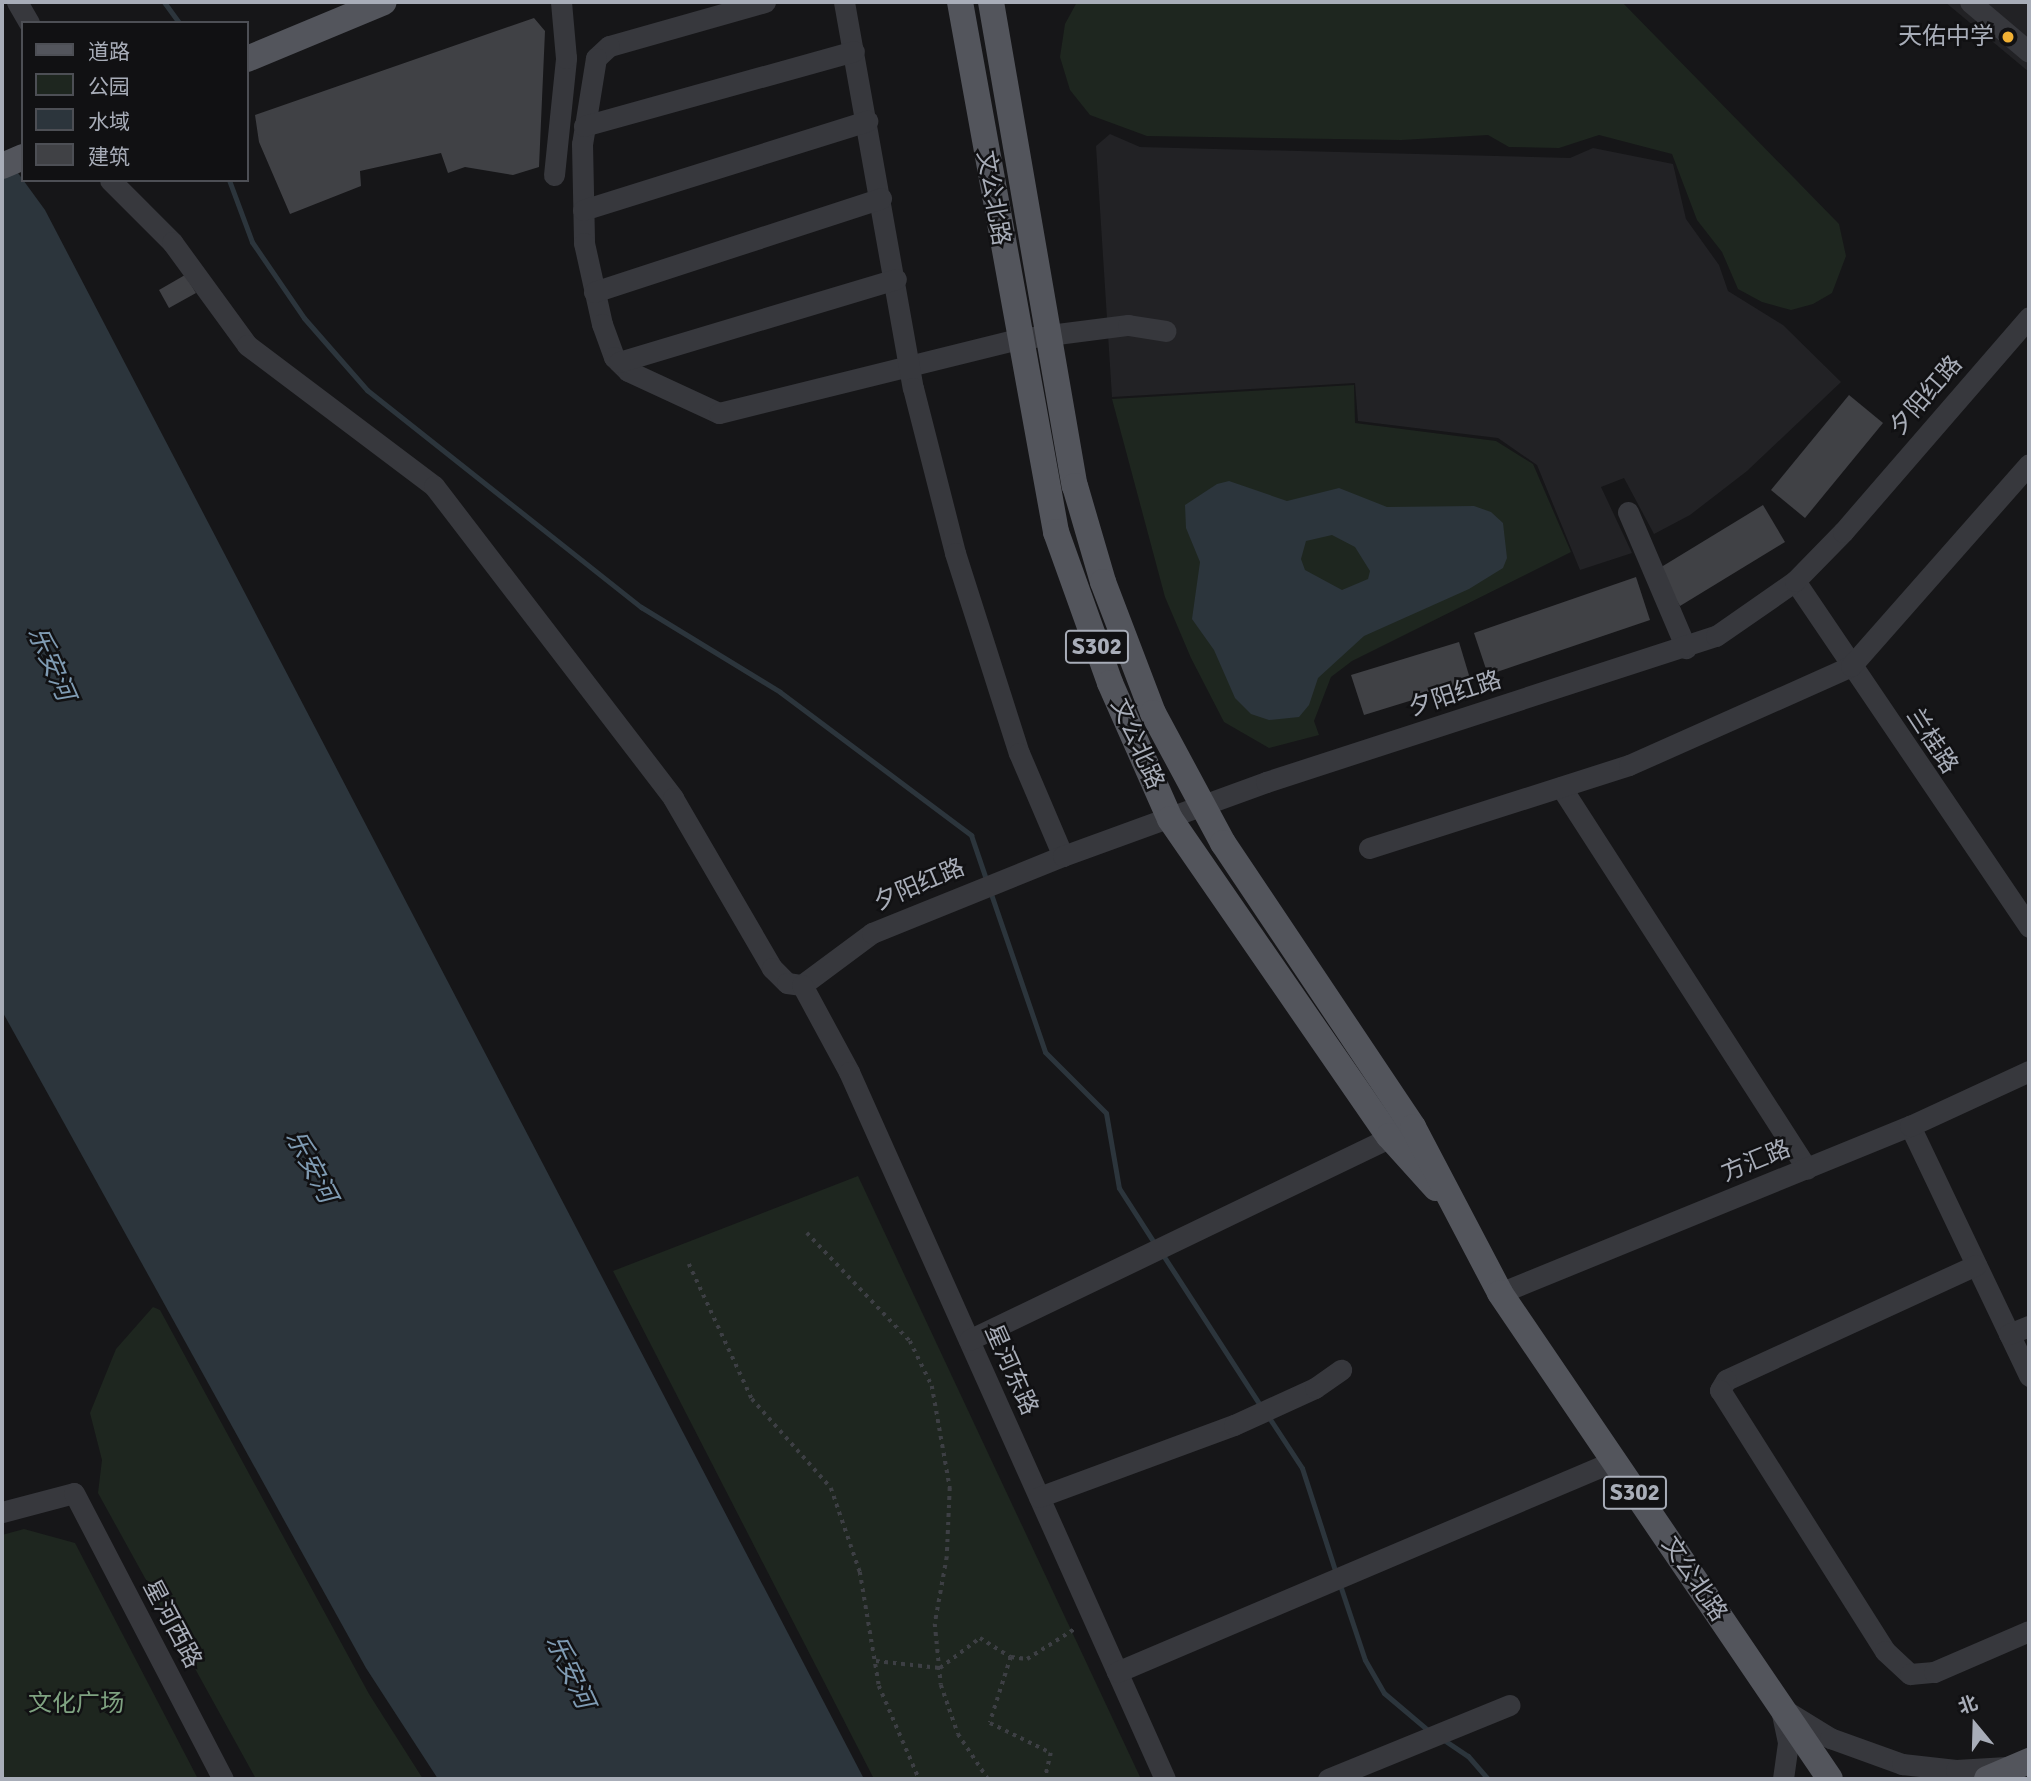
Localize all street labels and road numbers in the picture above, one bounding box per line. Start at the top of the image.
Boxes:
street label: 文公北路 [970,148,1016,248]
street label: 夕阳红路 [1884,350,1968,442]
road number: S302 [1064,628,1130,666]
street label: 夕阳红路 [1405,665,1505,723]
street label: 文公北路 [1104,694,1170,794]
street label: 兰桂路 [1900,703,1964,779]
street label: 夕阳红路 [869,853,969,917]
street label: 方汇路 [1717,1134,1795,1188]
street label: 星河东路 [978,1320,1044,1420]
road number: S302 [1602,1474,1668,1512]
street label: 文公北路 [1655,1531,1733,1627]
street label: 星河西路 [137,1575,207,1673]

